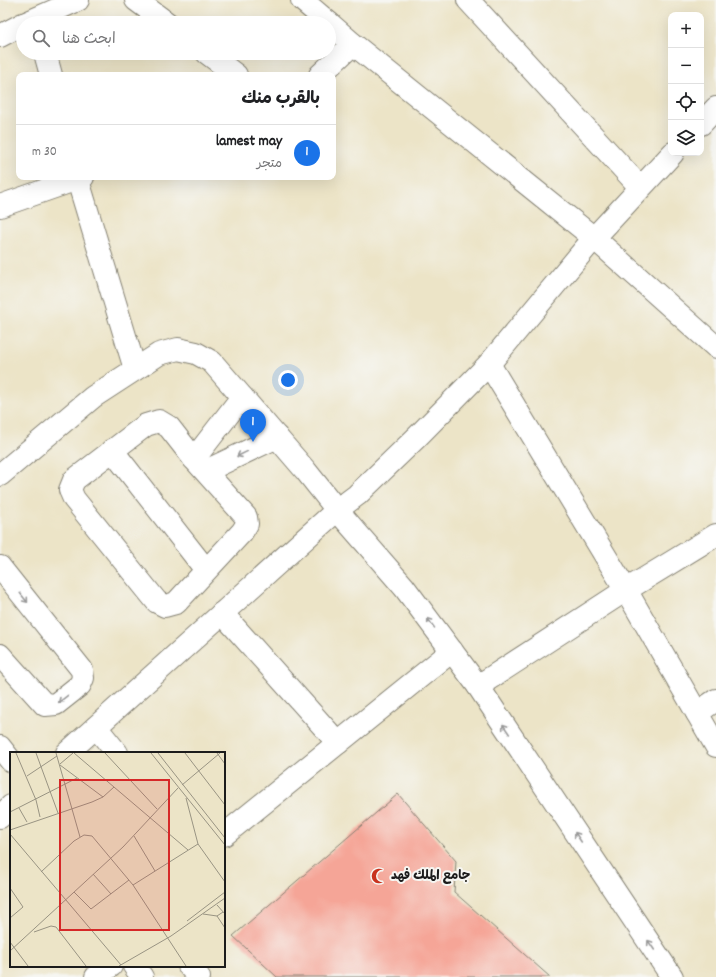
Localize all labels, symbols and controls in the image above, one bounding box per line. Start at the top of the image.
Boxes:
map controls [668,12,704,156]
button: + [668,12,704,48]
search box [16,16,336,60]
icon: search [30,27,52,49]
text: ابحث هنا [62,29,116,51]
button: − [668,48,704,84]
button: locate [668,84,704,120]
text: بالقرب منك [242,88,320,112]
button: layers [668,120,704,156]
text: lamest may [216,131,282,153]
text: 30 m [32,143,57,162]
text: 1 [306,143,308,162]
text: متجر [257,155,282,174]
your location [278,370,298,390]
pin: 1 [240,409,266,442]
one-way arrow [236,451,248,458]
one-way arrow [20,592,29,603]
one-way arrow [426,617,435,628]
one-way arrow [57,694,68,703]
one-way arrow [502,723,510,734]
inset map [10,752,225,967]
one-way arrow [573,831,581,843]
mosque icon: جامع الملك فهد [370,867,388,885]
place label: جامع الملك فهد [391,867,471,886]
one-way arrow [646,939,655,950]

